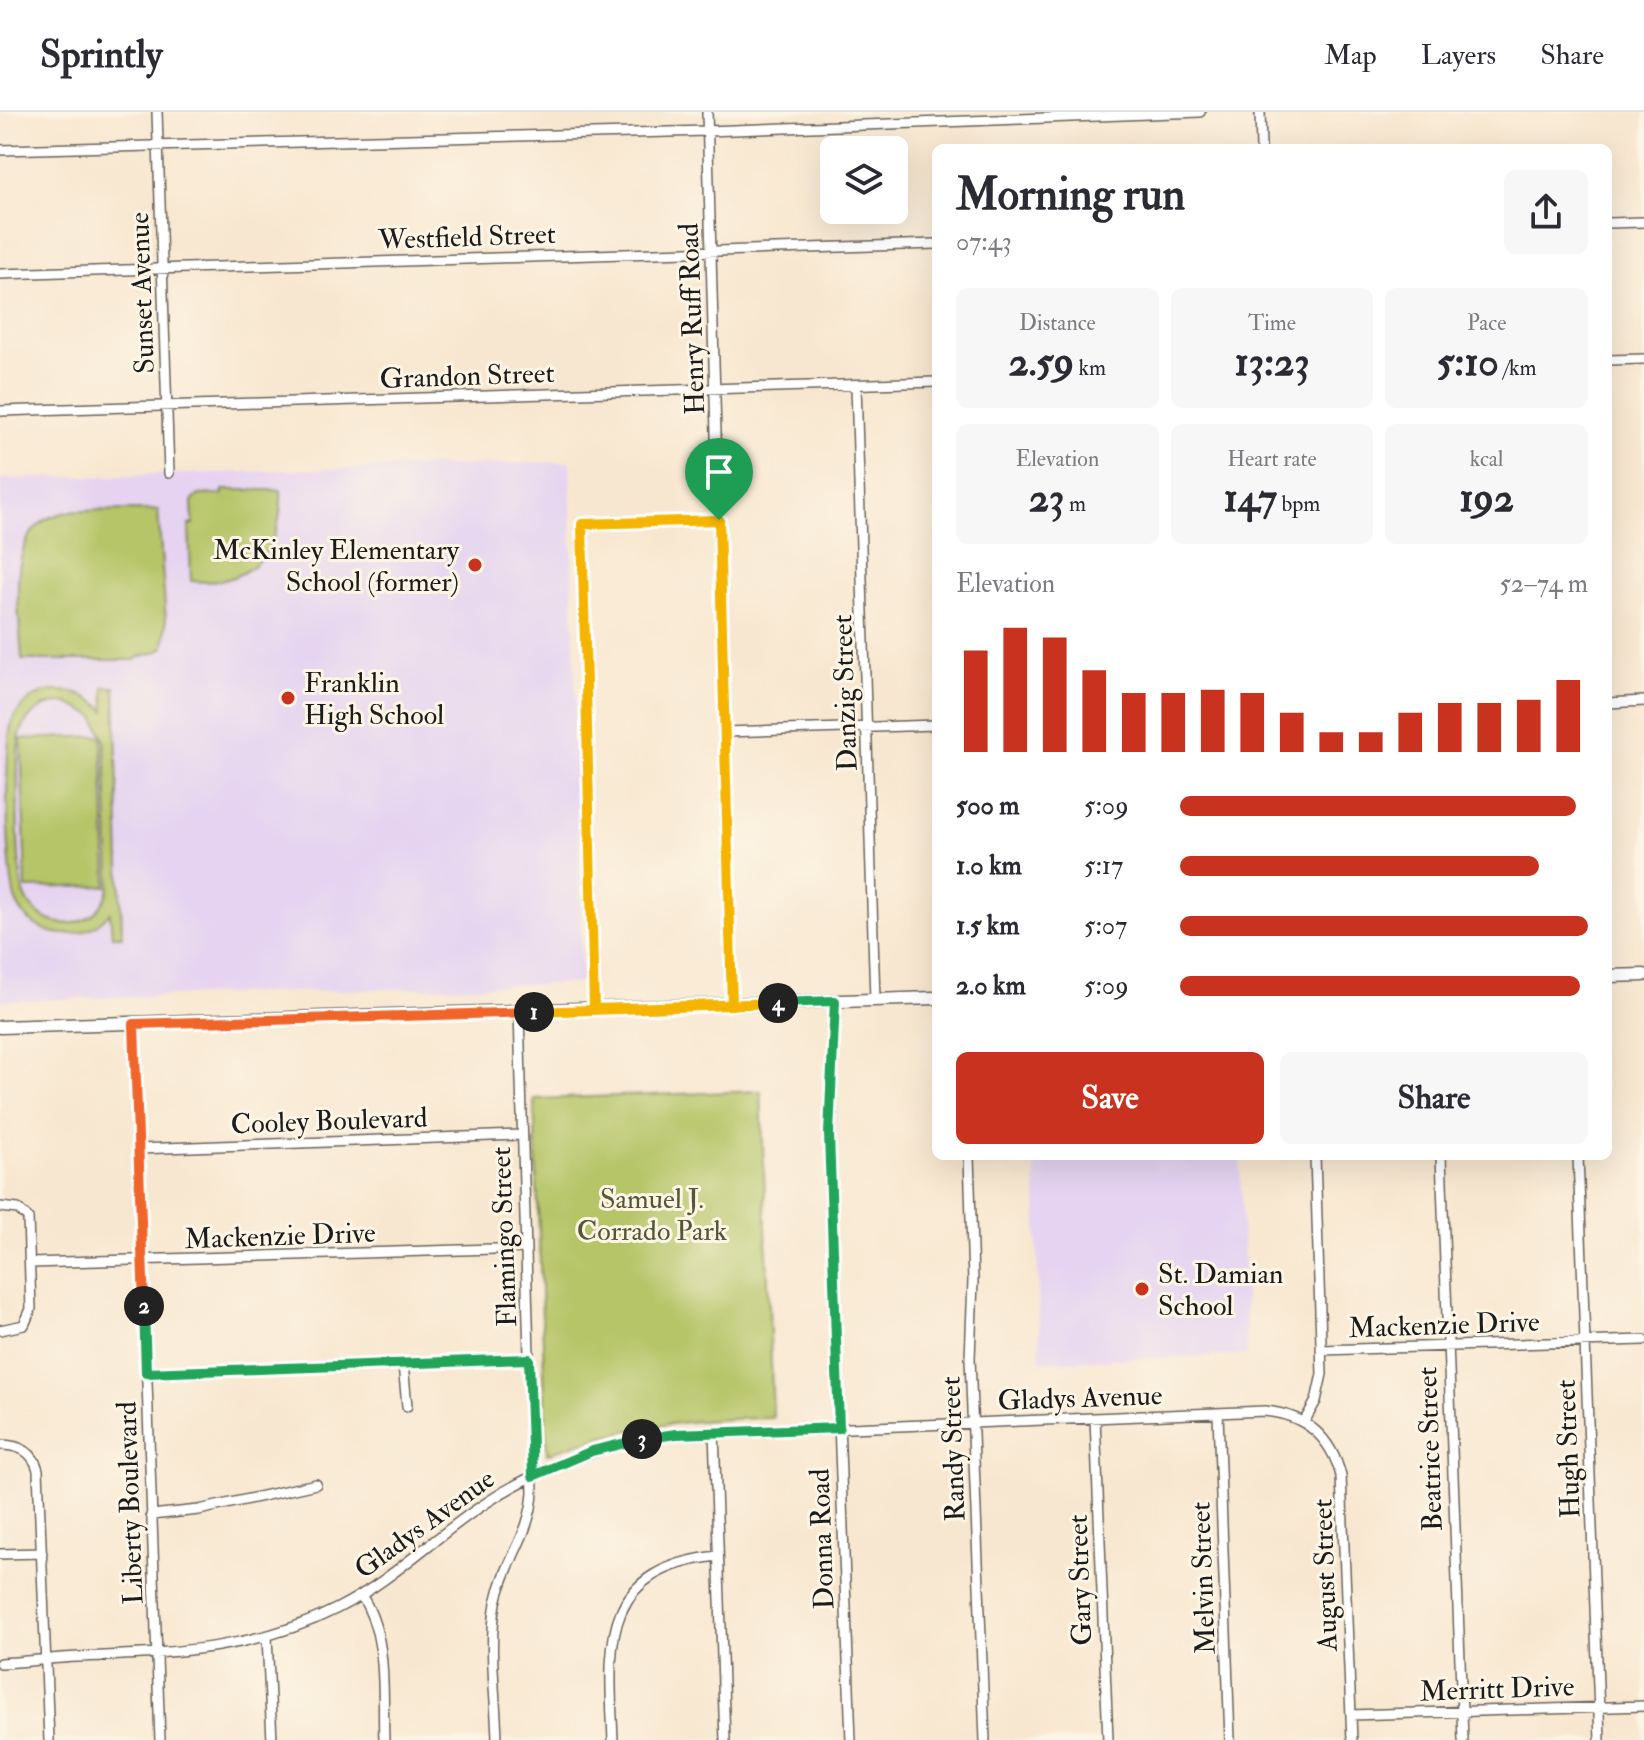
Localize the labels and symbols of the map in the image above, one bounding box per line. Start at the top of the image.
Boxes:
street label: Sunset Avenue [122,211,163,374]
street label: Westfield Street [377,217,556,258]
street label: Henry Ruff Road [672,222,713,416]
street label: Grandon Street [379,356,555,397]
pin [685,438,753,520]
place label: McKinley Elementary School (former) [213,533,460,600]
marker: McKinley Elementary School (former) [466,556,484,574]
street label: Danzig Street [825,614,866,772]
place label: Franklin High School [304,666,444,733]
marker: Franklin High School [279,689,297,707]
pin: 4 [758,983,798,1023]
pin: 1 [514,992,554,1032]
street label: Cooley Boulevard [230,1101,428,1142]
street label: Flamingo Street [484,1146,525,1328]
park label: Samuel J. Corrado Park [577,1182,728,1249]
street label: Mackenzie Drive [184,1216,377,1257]
place label: St. Damian School [1158,1257,1283,1324]
marker: St. Damian School [1133,1280,1151,1298]
pin: 2 [124,1286,164,1326]
street label: Mackenzie Drive [1348,1305,1541,1346]
street label: Beatrice Street [1410,1366,1451,1532]
street label: Randy Street [933,1376,974,1522]
street label: Gladys Avenue [997,1378,1163,1419]
street label: Hugh Street [1549,1379,1588,1519]
street label: Liberty Boulevard [109,1400,152,1605]
pin: 3 [622,1419,662,1459]
street label: Gladys Avenue [348,1461,502,1587]
street label: Donna Road [803,1468,842,1610]
street label: August Street [1305,1498,1346,1653]
street label: Melvin Street [1183,1501,1224,1655]
street label: Gary Street [1061,1514,1100,1646]
street label: Merritt Drive [1419,1669,1575,1710]

